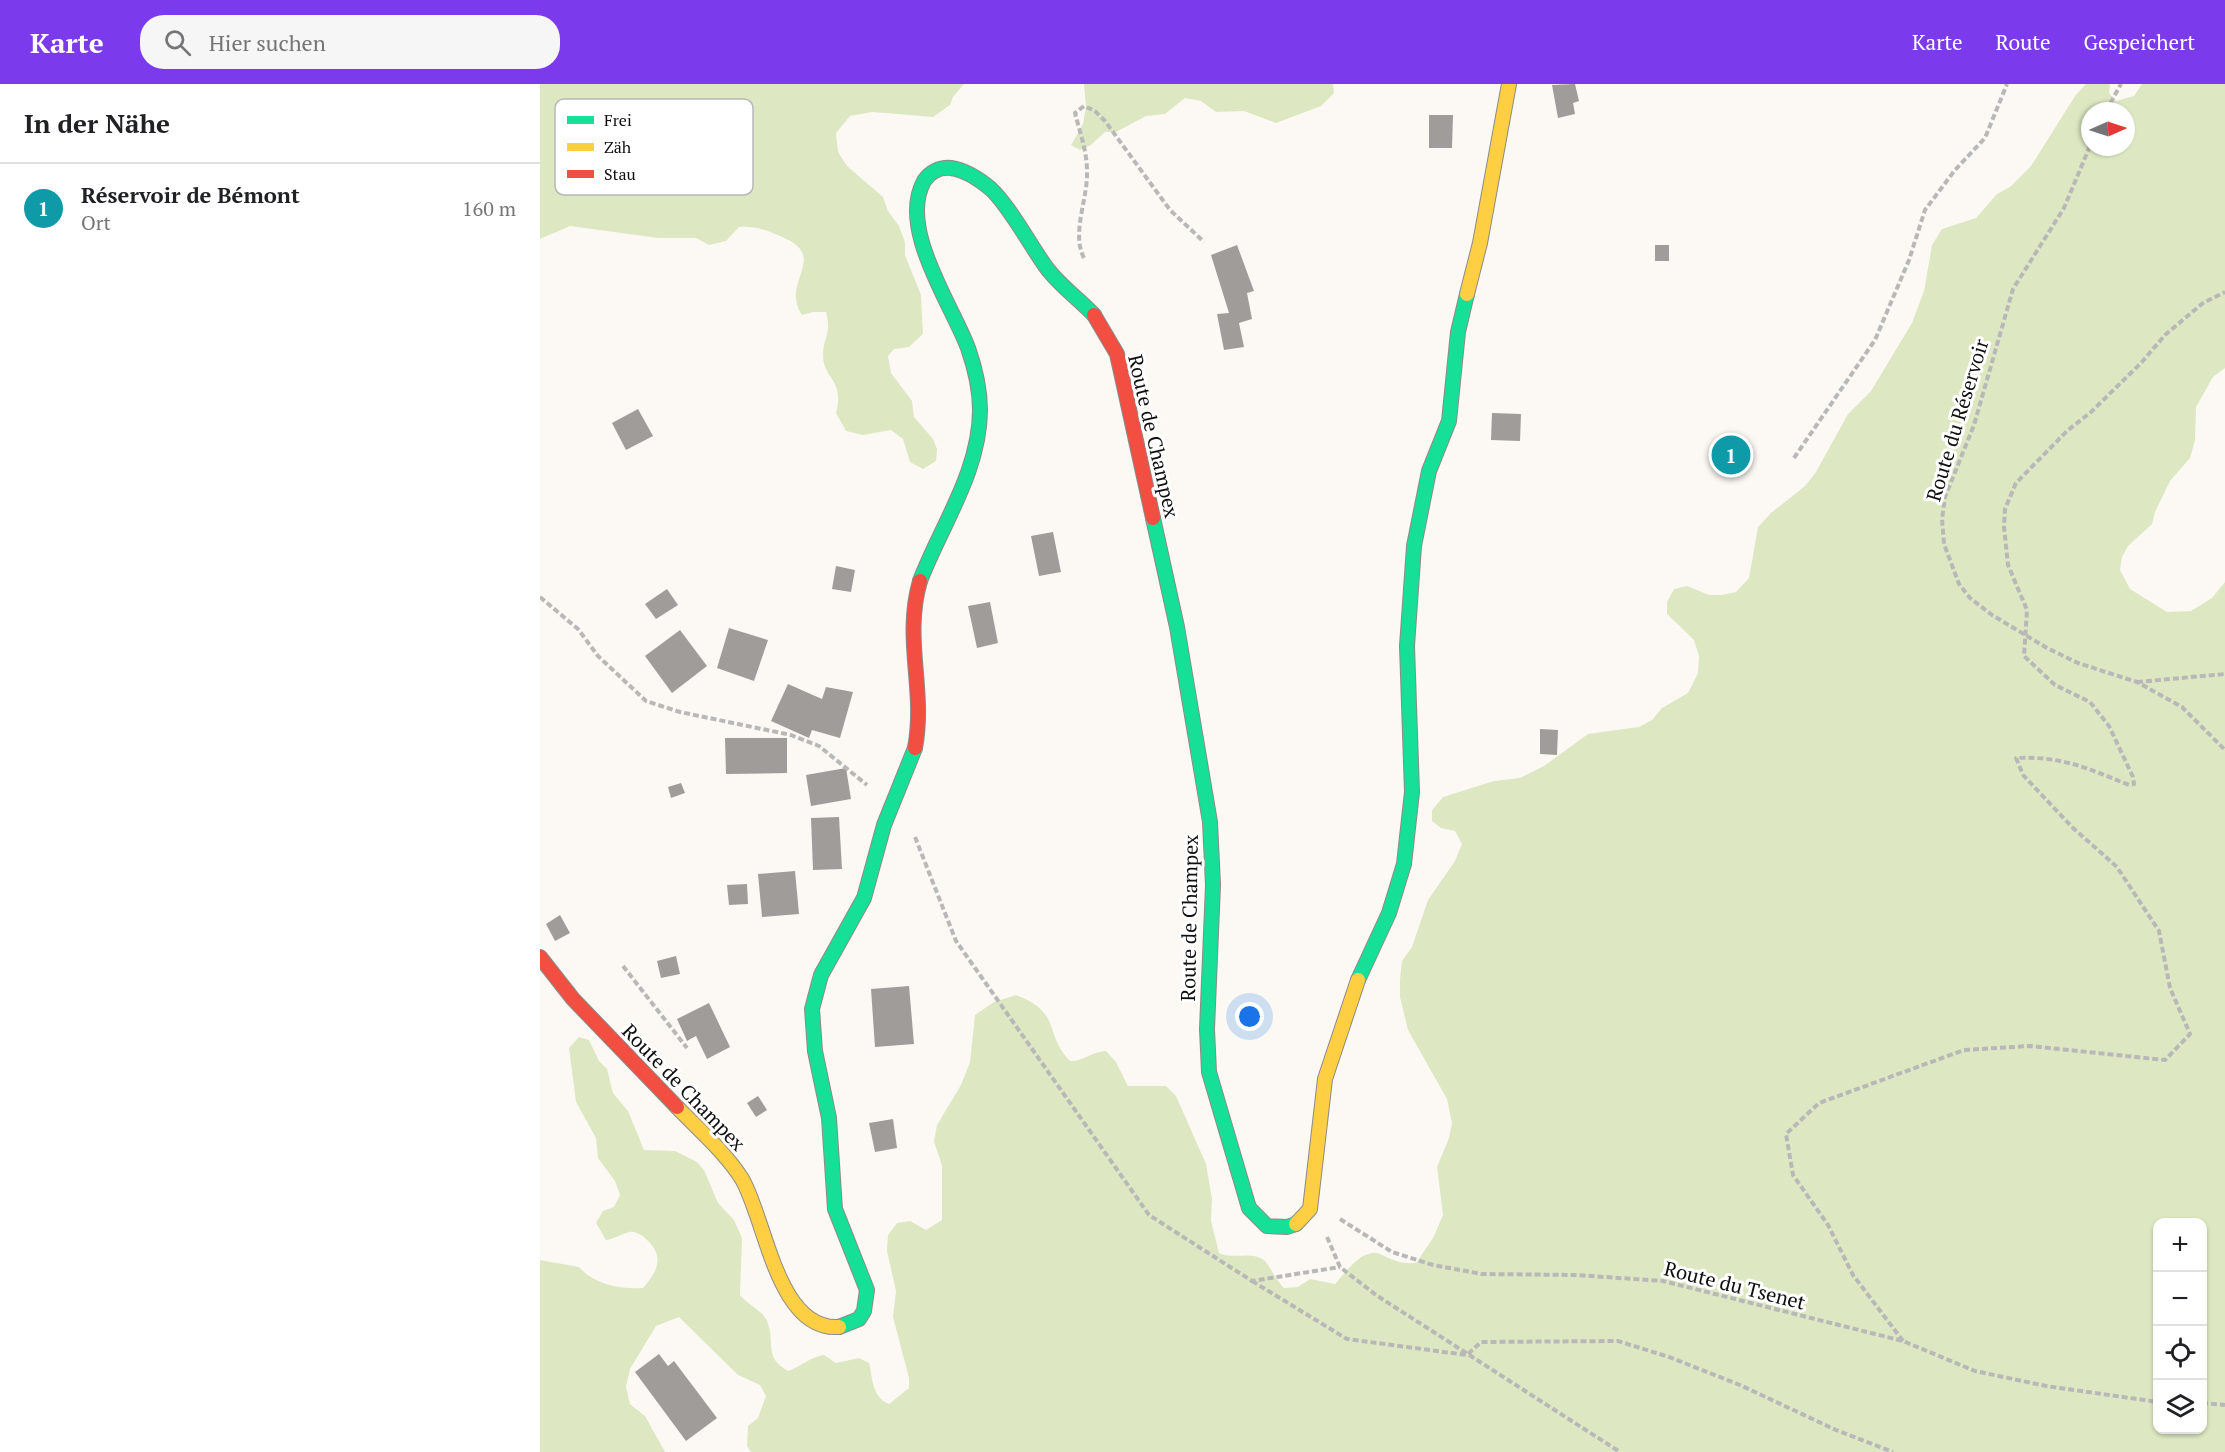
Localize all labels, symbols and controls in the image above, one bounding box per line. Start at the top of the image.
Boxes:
search box [140,15,560,69]
text: Karte [30,24,104,61]
icon: search [161,26,194,59]
text: Hier suchen [209,28,326,57]
text: Karte [1912,28,1963,56]
text: Route [1996,28,2051,56]
text: Gespeichert [2084,28,2195,56]
legend [555,99,753,195]
north arrow [2081,102,2135,156]
text: In der Nähe [24,106,170,140]
text: Frei [604,109,632,131]
text: Zäh [604,136,632,158]
text: Stau [604,163,636,185]
text: Réservoir de Bémont [81,180,300,209]
text: 1 [38,195,49,222]
text: 160 m [462,195,516,222]
text: Ort [81,209,111,236]
street label: Route du Réservoir [1919,335,1995,504]
street label: Route de Champex [1122,352,1186,521]
pin: 1 [1712,432,1750,478]
street label: Route de Champex [1174,834,1204,1002]
your location [1235,1002,1264,1031]
street label: Route de Champex [616,1018,752,1157]
map controls [2153,1218,2207,1434]
button: + [2153,1218,2207,1272]
street label: Route du Tsenet [1662,1254,1809,1316]
button: − [2153,1272,2207,1326]
button: locate [2153,1326,2207,1380]
button: layers [2153,1380,2207,1434]

